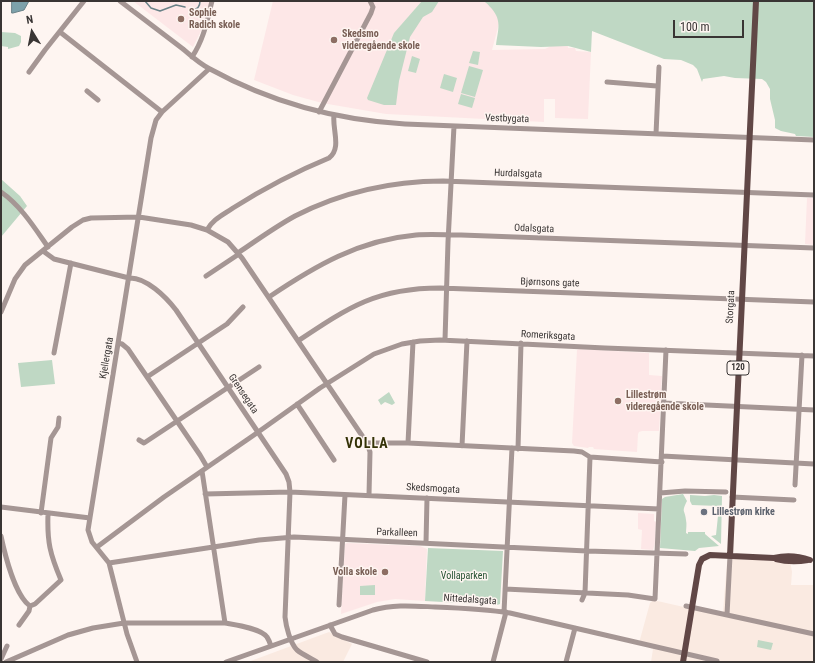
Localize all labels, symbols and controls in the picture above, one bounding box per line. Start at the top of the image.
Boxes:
place label: Sophie Radich skole [189,7,240,30]
north arrow [12,12,52,52]
scale bar [675,12,746,38]
text: N [25,13,34,27]
marker: Sophie Radich skole [176,14,186,24]
text: 100 m [680,20,710,34]
place label: Skedsmo videregående skole [342,28,420,52]
marker: Skedsmo videregående skole [329,35,339,45]
street label: Vestbygata [485,112,529,126]
street label: Hurdalsgata [494,167,542,181]
street label: Odalsgata [514,222,554,236]
street label: Bjørnsons gate [520,276,580,290]
street label: Storgata [724,290,738,324]
street label: Romeriksgata [521,329,575,343]
street label: Kjellergata [97,336,117,380]
road number: 120 [727,361,749,375]
street label: Grensegata [225,372,261,416]
place label: Lillestrøm videregående skole [626,389,704,412]
marker: Lillestrøm videregående skole [613,396,623,406]
district label: VOLLA [345,436,389,452]
street label: Skedsmogata [406,482,460,496]
place label: Lillestrøm kirke [712,506,775,518]
marker: Lillestrøm kirke [699,507,709,517]
street label: Parkalleen [376,526,418,540]
place label: Volla skole [333,566,377,578]
marker: Volla skole [380,567,390,577]
park label: Vollaparken [441,570,487,582]
street label: Nittedalsgata [443,592,497,608]

